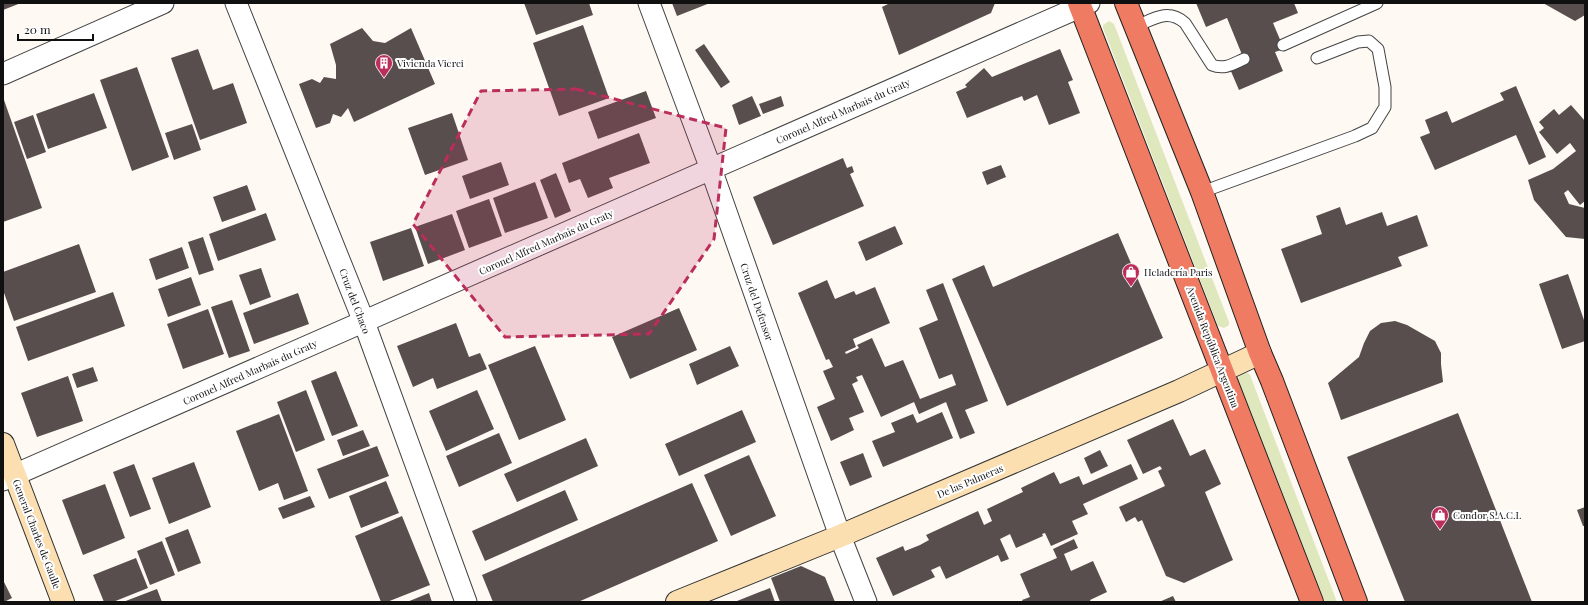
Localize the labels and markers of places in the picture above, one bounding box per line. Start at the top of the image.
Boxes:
building icon: Vivienda Vierci [374,53,394,78]
place label: Vivienda Vierci [396,56,464,70]
shop icon: Heladería Paris [1121,262,1141,287]
place label: Heladería Paris [1144,265,1213,279]
shop icon: Condor S.A.C.I. [1430,505,1450,530]
place label: Condor S.A.C.I. [1453,508,1521,522]

